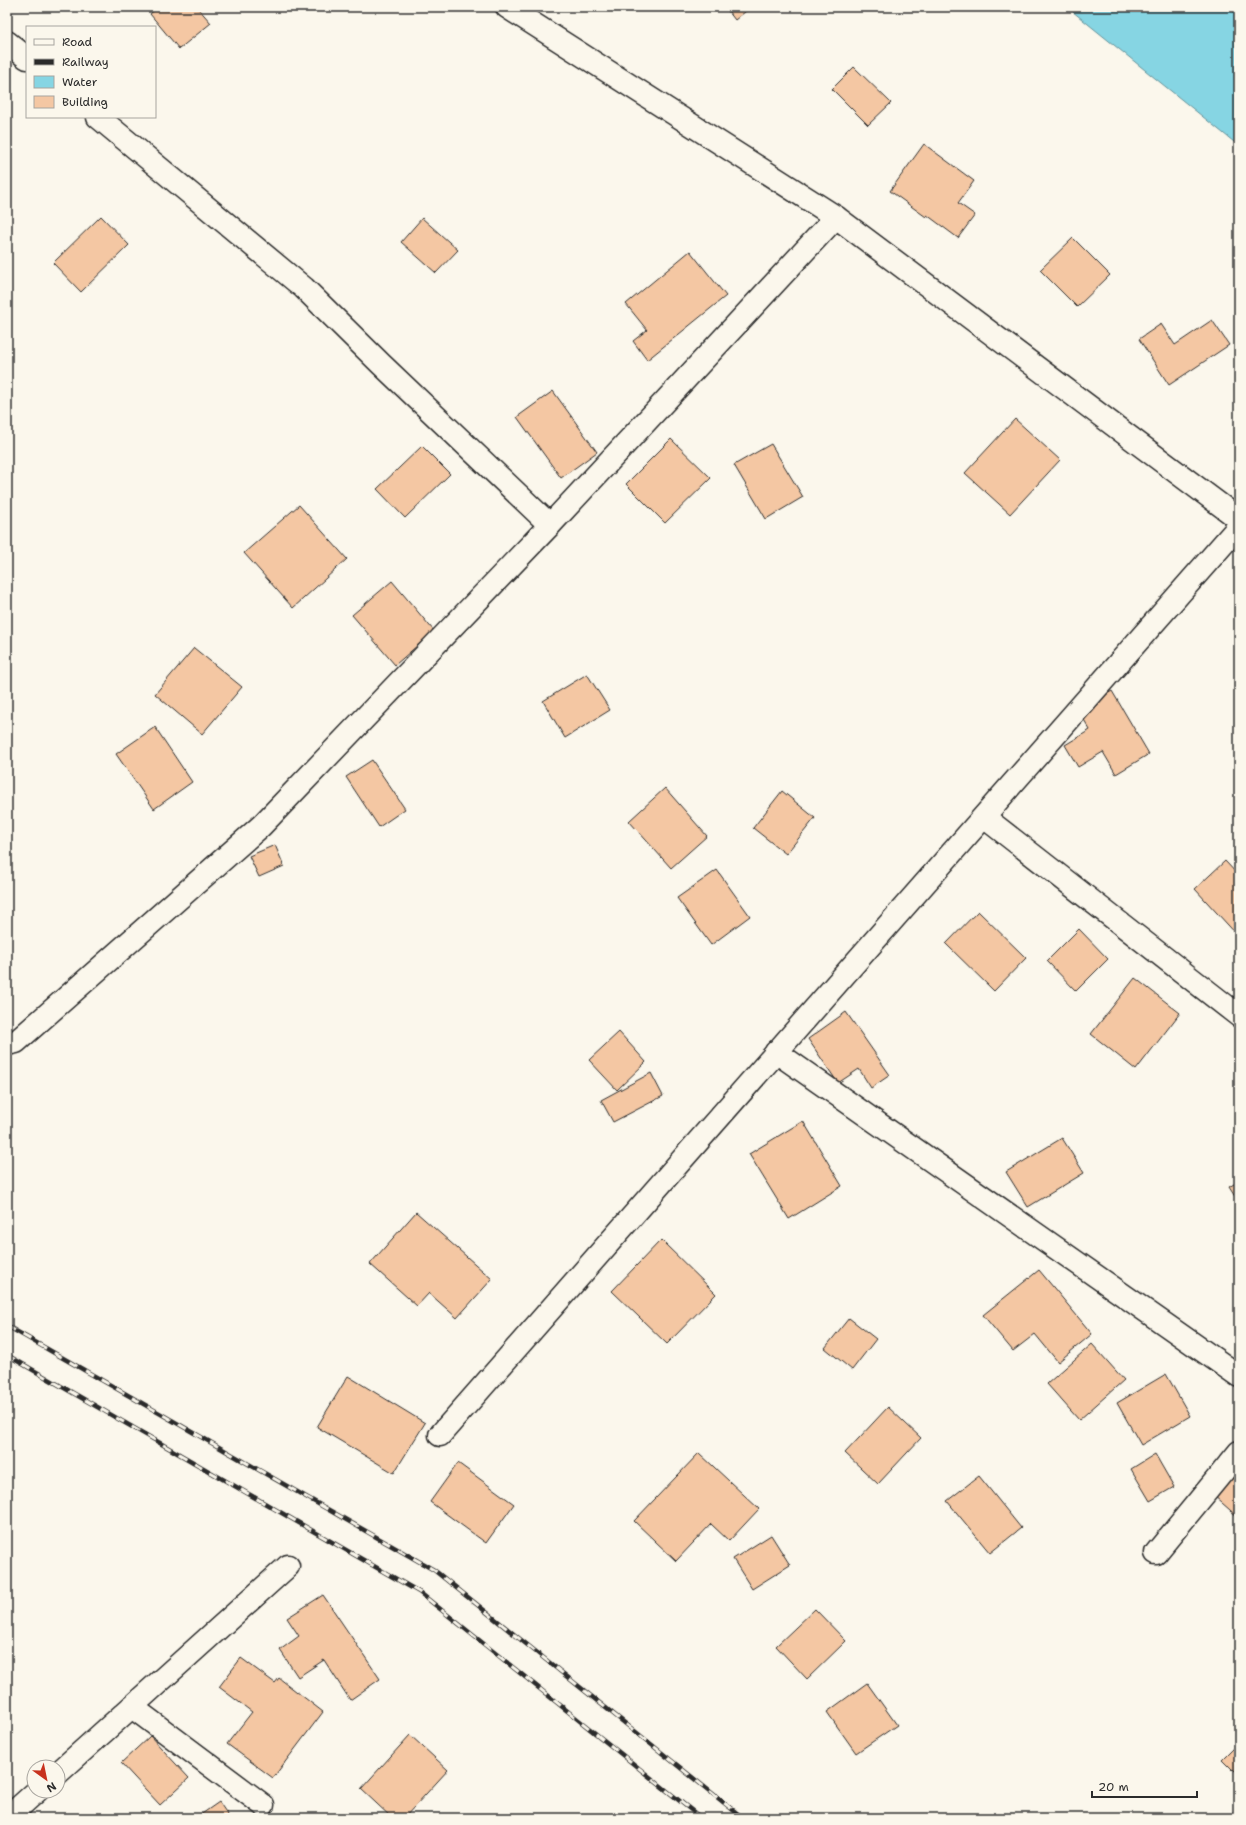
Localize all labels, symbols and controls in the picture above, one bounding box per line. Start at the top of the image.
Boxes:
legend [26,26,156,118]
text: Road [62,34,93,50]
text: Railway [62,54,109,70]
text: Water [62,74,98,90]
text: Building [62,94,108,110]
north arrow [26,1759,66,1799]
scale bar [1092,1773,1197,1799]
text: N [43,1778,59,1796]
text: 20 m [1098,1779,1129,1795]

